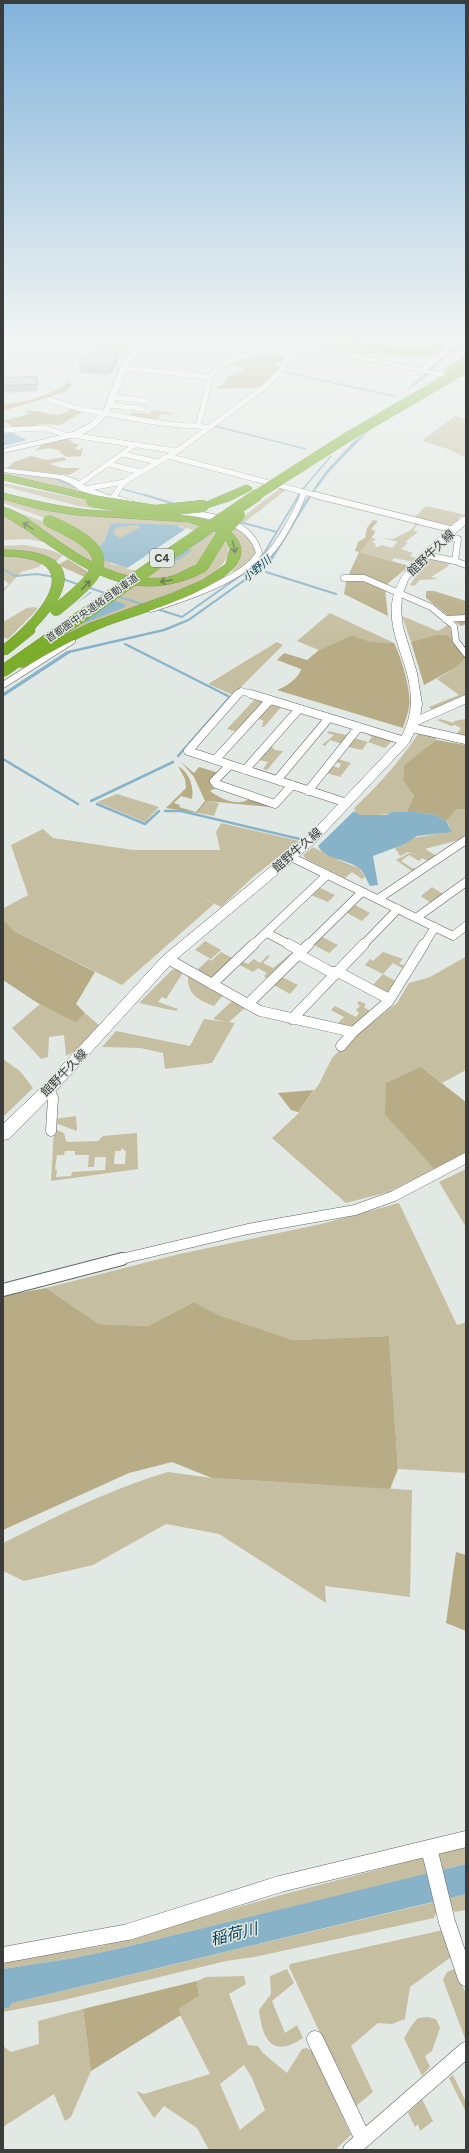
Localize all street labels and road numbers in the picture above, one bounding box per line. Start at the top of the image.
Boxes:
street label: 館野牛久線 [405,527,457,579]
road number: C4 [150,549,174,567]
street label: 首都圏中央連絡自動車道 [43,571,141,645]
street label: 館野牛久線 [270,825,324,875]
street label: 館野牛久線 [38,1047,90,1099]

